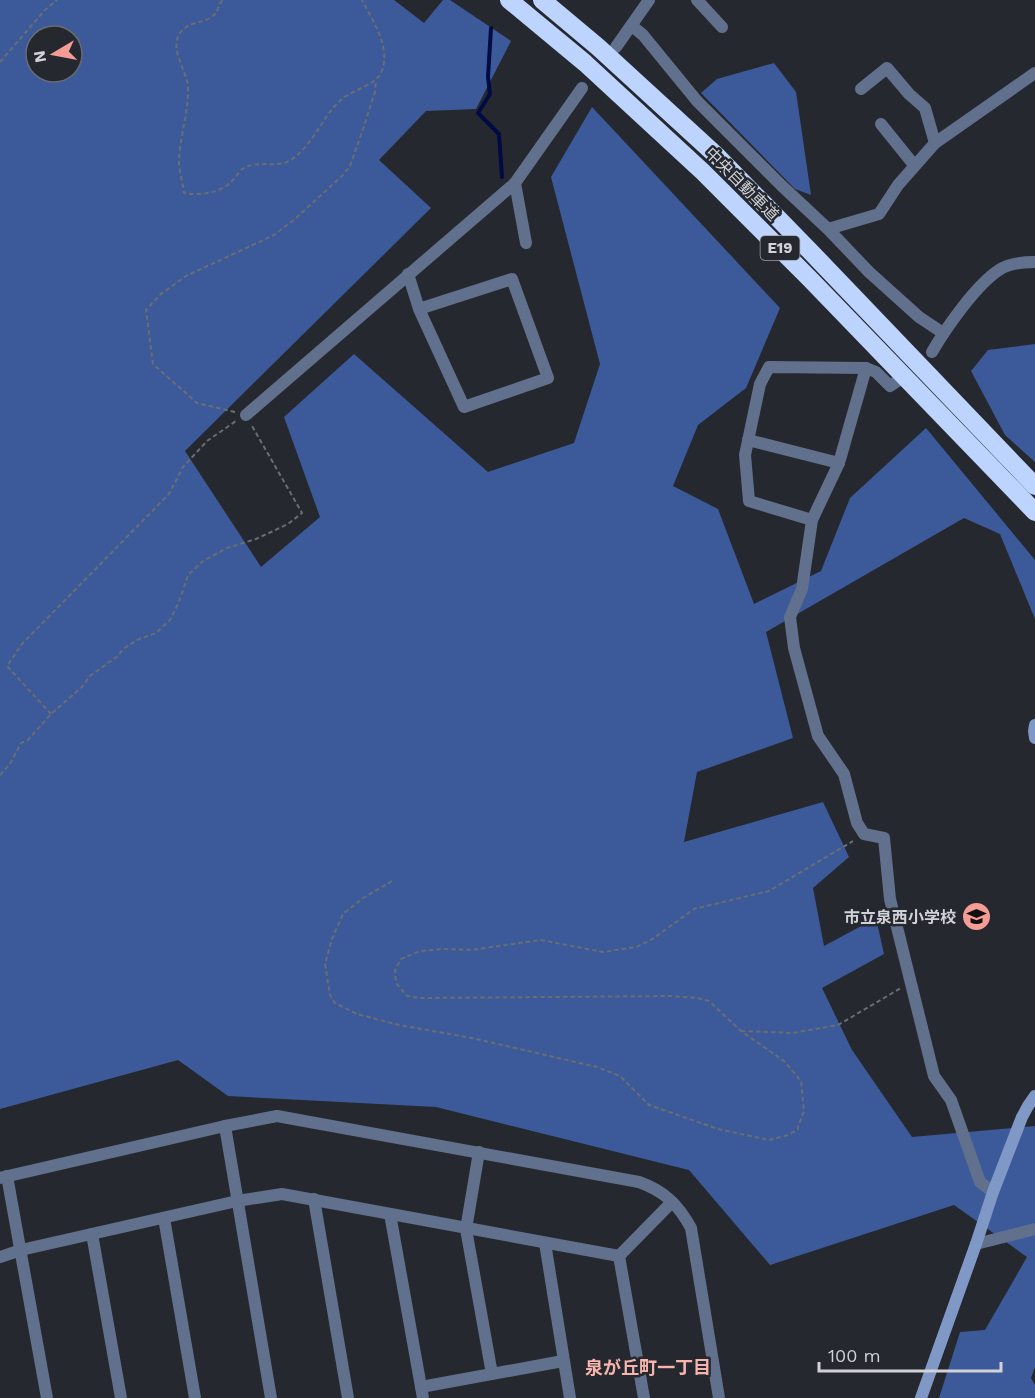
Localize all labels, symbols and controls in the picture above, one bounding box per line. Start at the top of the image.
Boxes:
north arrow [24,24,84,84]
text: N [29,49,50,64]
street label: 中央自動車道 [701,143,783,225]
road number: E19 [760,236,800,260]
school or university icon: 市立泉西小学校 [961,901,993,933]
place label: 市立泉西小学校 [844,908,956,927]
scale bar [819,1335,1000,1373]
text: 100 m [828,1345,881,1366]
district label: 泉が丘町一丁目 [585,1357,711,1378]

